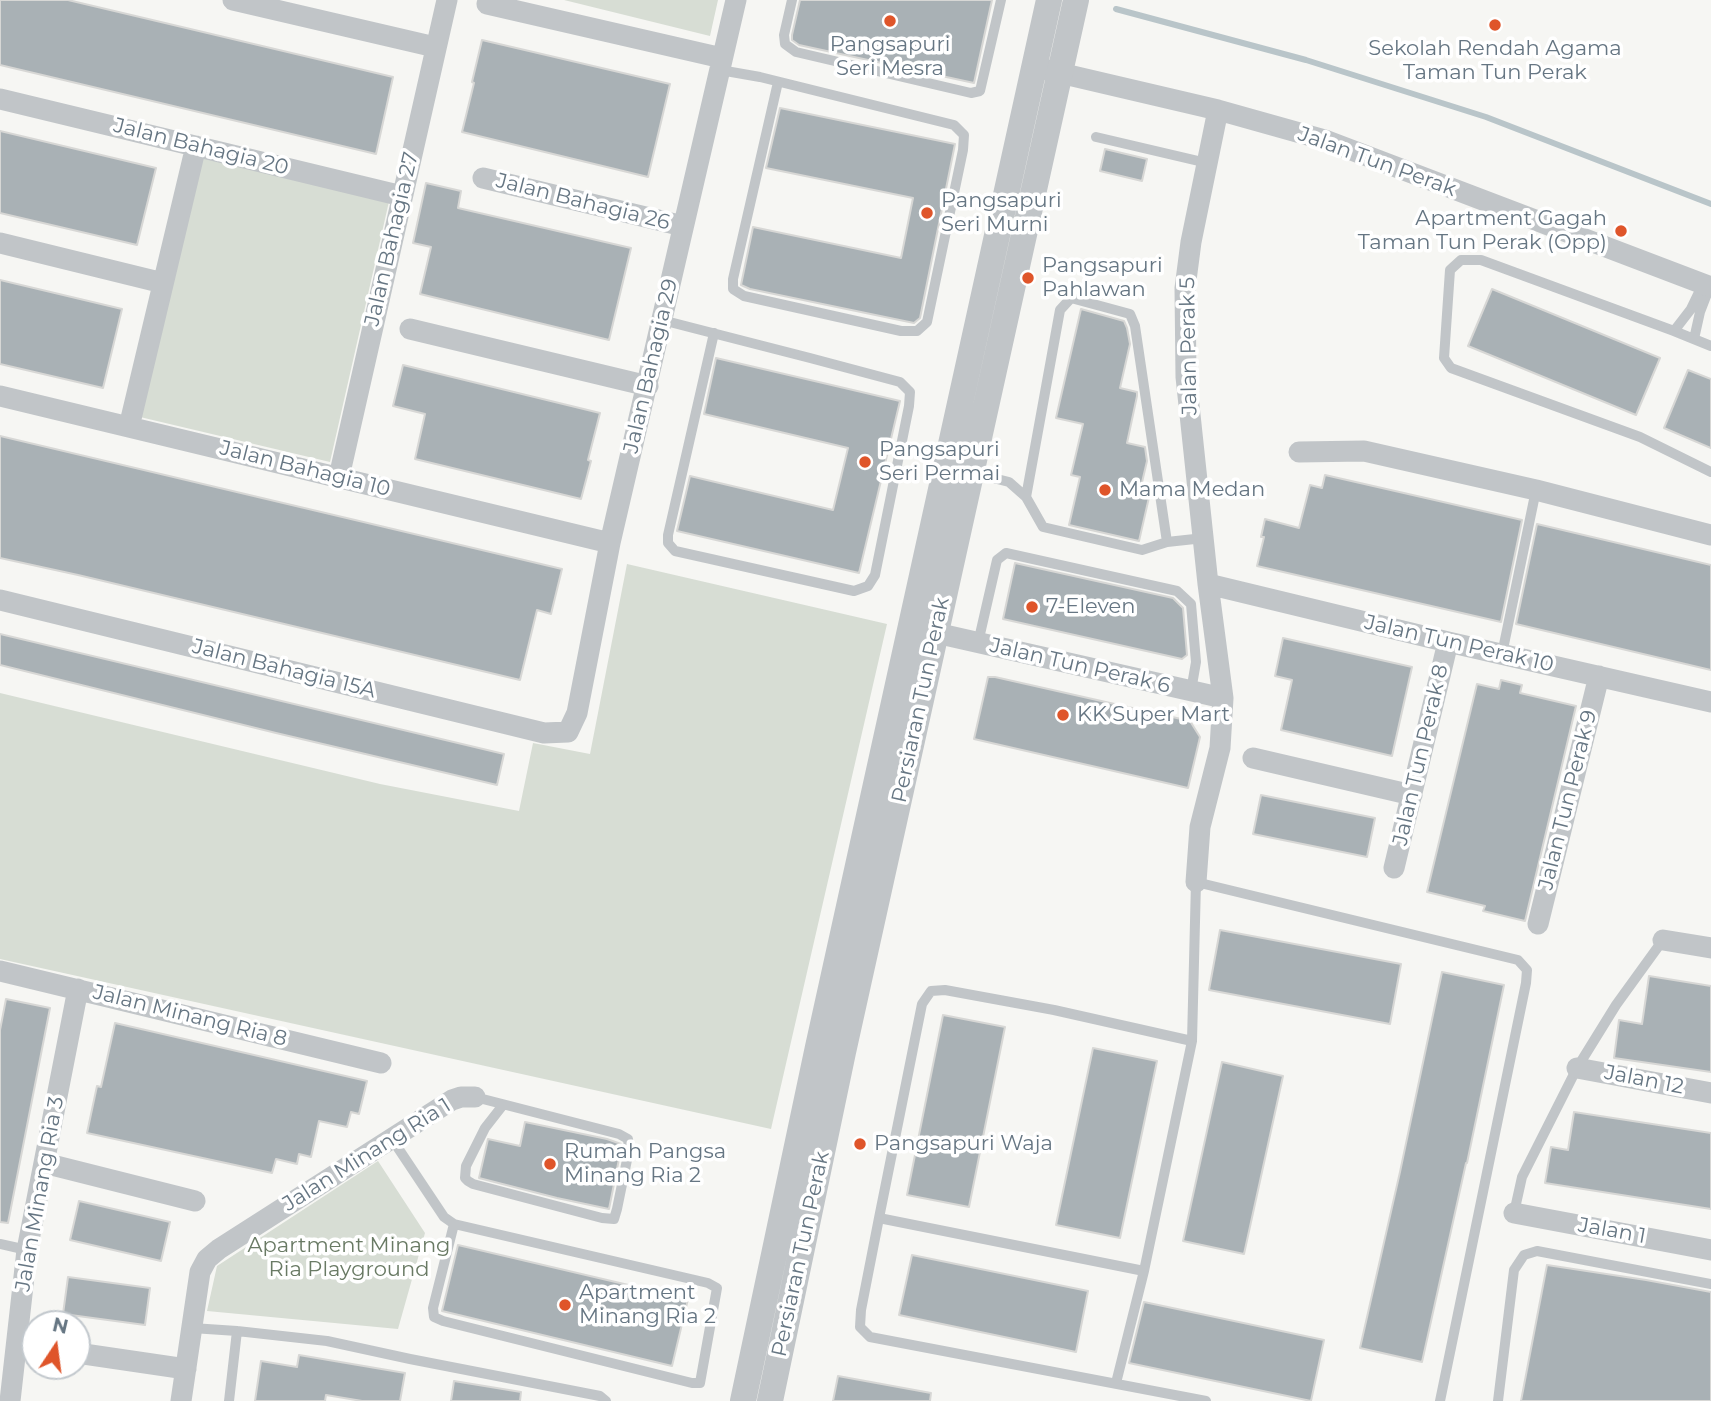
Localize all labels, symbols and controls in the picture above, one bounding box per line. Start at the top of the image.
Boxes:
marker: Pangsapuri Seri Mesra [882,13,898,29]
marker: Sekolah Rendah Agama Taman Tun Perak [1487,17,1503,33]
place label: Pangsapuri Seri Mesra [830,32,950,82]
place label: Sekolah Rendah Agama Taman Tun Perak [1368,36,1622,86]
street label: Jalan Bahagia 20 [111,113,291,181]
street label: Jalan Tun Perak [1295,122,1459,202]
street label: Jalan Bahagia 27 [360,150,424,328]
street label: Jalan Bahagia 26 [494,168,672,236]
place label: Pangsapuri Seri Murni [941,188,1062,238]
marker: Pangsapuri Seri Murni [919,205,935,221]
place label: Apartment Gagah Taman Tun Perak (Opp) [1358,206,1607,256]
marker: Apartment Gagah Taman Tun Perak (Opp) [1613,223,1629,239]
place label: Pangsapuri Pahlawan [1042,253,1163,303]
marker: Pangsapuri Pahlawan [1020,270,1036,286]
street label: Jalan Bahagia 29 [619,276,683,456]
street label: Jalan Perak 5 [1175,277,1203,415]
street label: Jalan Bahagia 10 [217,436,393,502]
place label: Pangsapuri Seri Permai [879,437,1000,487]
marker: Pangsapuri Seri Permai [857,454,873,470]
place label: Mama Medan [1119,477,1265,503]
marker: Mama Medan [1097,482,1113,498]
place label: 7-Eleven [1046,594,1135,620]
street label: Persiaran Tun Perak [887,595,955,805]
marker: 7-Eleven [1024,599,1040,615]
street label: Jalan Tun Perak 10 [1362,610,1556,678]
street label: Jalan Tun Perak 6 [987,633,1173,699]
street label: Jalan Bahagia 15A [190,634,378,704]
street label: Jalan Tun Perak 8 [1388,662,1454,848]
place label: KK Super Mart [1077,702,1230,728]
marker: KK Super Mart [1055,707,1071,723]
street label: Jalan Tun Perak 9 [1533,707,1603,893]
street label: Jalan Minang Ria 8 [90,980,290,1052]
street label: Jalan 12 [1602,1060,1686,1100]
street label: Jalan Minang Ria 1 [278,1093,456,1217]
street label: Jalan Minang Ria 3 [10,1095,70,1293]
place label: Pangsapuri Waja [874,1131,1053,1157]
marker: Pangsapuri Waja [852,1136,868,1152]
place label: Rumah Pangsa Minang Ria 2 [564,1139,726,1189]
street label: Persiaran Tun Perak [767,1149,835,1359]
marker: Rumah Pangsa Minang Ria 2 [542,1156,558,1172]
street label: Jalan 1 [1576,1213,1648,1249]
park label: Apartment Minang Ria Playground [248,1233,450,1283]
place label: Apartment Minang Ria 2 [579,1280,716,1330]
marker: Apartment Minang Ria 2 [557,1297,573,1313]
north arrow [21,1310,91,1380]
text: N [50,1313,70,1339]

